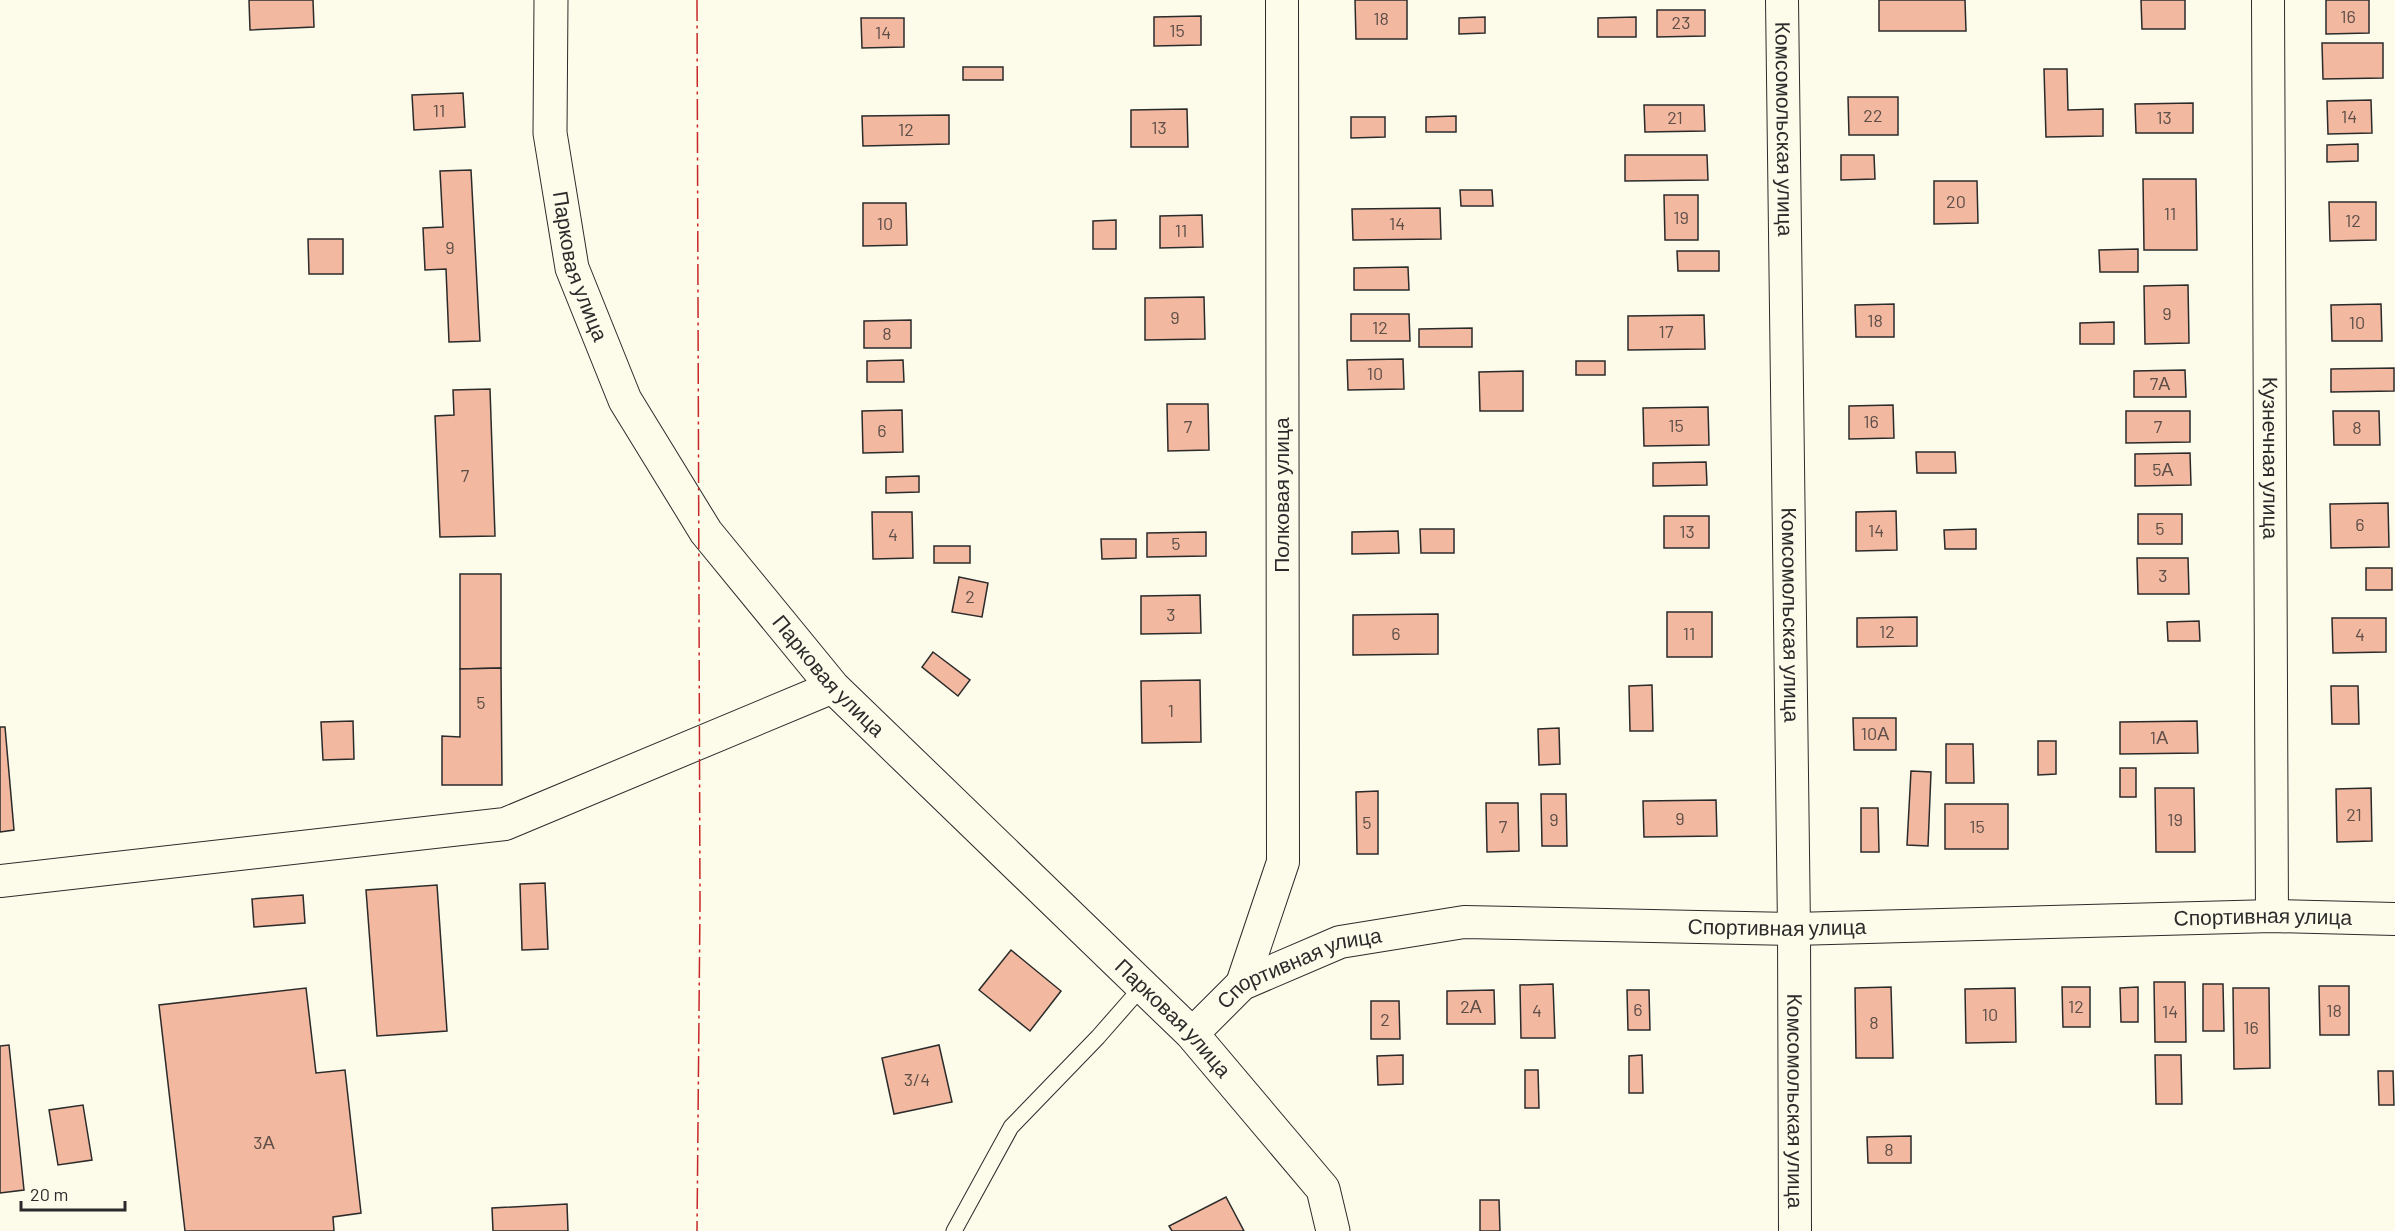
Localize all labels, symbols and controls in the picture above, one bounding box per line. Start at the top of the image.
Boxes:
house number: 16 [2340,5,2356,27]
house number: 18 [1373,7,1389,29]
house number: 23 [1672,11,1690,33]
house number: 15 [1169,19,1185,41]
house number: 14 [875,21,891,43]
street label: Комсомольская улица [1771,21,1799,237]
house number: 11 [433,99,445,121]
house number: 22 [1863,104,1883,126]
house number: 14 [2341,105,2357,127]
house number: 21 [1667,106,1683,128]
house number: 13 [2156,106,2172,128]
house number: 13 [1151,116,1167,138]
house number: 12 [898,118,914,140]
street label: Парковая улица [549,189,614,345]
house number: 20 [1946,190,1966,212]
house number: 11 [2164,202,2176,224]
house number: 19 [1673,206,1689,228]
house number: 12 [2345,209,2361,231]
house number: 10 [877,212,893,234]
house number: 14 [1389,212,1405,234]
house number: 11 [1175,219,1187,241]
house number: 9 [445,236,455,258]
house number: 9 [2162,302,2172,324]
house number: 9 [1170,306,1180,328]
house number: 18 [1867,309,1883,331]
house number: 10 [2349,311,2365,333]
house number: 12 [1372,316,1388,338]
house number: 17 [1659,320,1674,342]
house number: 8 [882,322,892,344]
house number: 10 [1367,362,1383,384]
house number: 7А [2150,372,2170,394]
street label: Кузнечная улица [2259,377,2284,540]
house number: 16 [1863,410,1879,432]
house number: 15 [1668,414,1684,436]
house number: 7 [1184,415,1193,437]
house number: 7 [2154,415,2163,437]
house number: 8 [2352,416,2362,438]
street label: Полковая улица [1268,417,1293,573]
house number: 6 [877,419,887,441]
house number: 5А [2152,458,2174,480]
house number: 7 [461,464,470,486]
street label: Комсомольская улица [1778,507,1805,723]
house number: 6 [2355,513,2365,535]
house number: 5 [2155,517,2165,539]
house number: 14 [1868,519,1884,541]
house number: 13 [1679,520,1695,542]
house number: 4 [888,523,898,545]
house number: 5 [1171,532,1181,554]
house number: 3 [2158,564,2168,586]
house number: 2 [965,585,975,607]
house number: 3 [1166,603,1176,625]
street label: Парковая улица [768,609,891,741]
house number: 12 [1879,620,1895,642]
house number: 6 [1391,622,1401,644]
house number: 11 [1683,622,1695,644]
house number: 4 [2355,623,2365,645]
house number: 5 [476,691,486,713]
house number: 1 [1168,699,1174,721]
house number: 10А [1861,722,1889,744]
house number: 1А [2150,726,2168,748]
house number: 21 [2346,803,2362,825]
house number: 9 [1675,807,1685,829]
house number: 9 [1549,808,1559,830]
house number: 19 [2167,808,2183,830]
house number: 5 [1362,811,1372,833]
house number: 7 [1499,815,1508,837]
house number: 15 [1969,815,1985,837]
street label: Спортивная улица [2173,902,2353,930]
street label: Спортивная улица [1687,913,1867,940]
street label: Спортивная улица [1211,921,1383,1013]
street label: Парковая улица [1111,953,1237,1082]
street label: Комсомольская улица [1783,993,1809,1209]
house number: 2А [1460,995,1482,1017]
house number: 12 [2068,995,2084,1017]
house number: 6 [1633,998,1643,1020]
house number: 4 [1532,999,1542,1021]
house number: 18 [2326,999,2342,1021]
house number: 14 [2162,1000,2178,1022]
house number: 10 [1982,1003,1998,1025]
house number: 2 [1380,1008,1390,1030]
house number: 8 [1869,1011,1879,1033]
house number: 16 [2243,1016,2259,1038]
house number: 3/4 [904,1068,930,1090]
house number: 3А [253,1131,275,1153]
house number: 8 [1884,1138,1894,1160]
scale bar [21,1174,124,1212]
text: 20 m [30,1183,68,1205]

